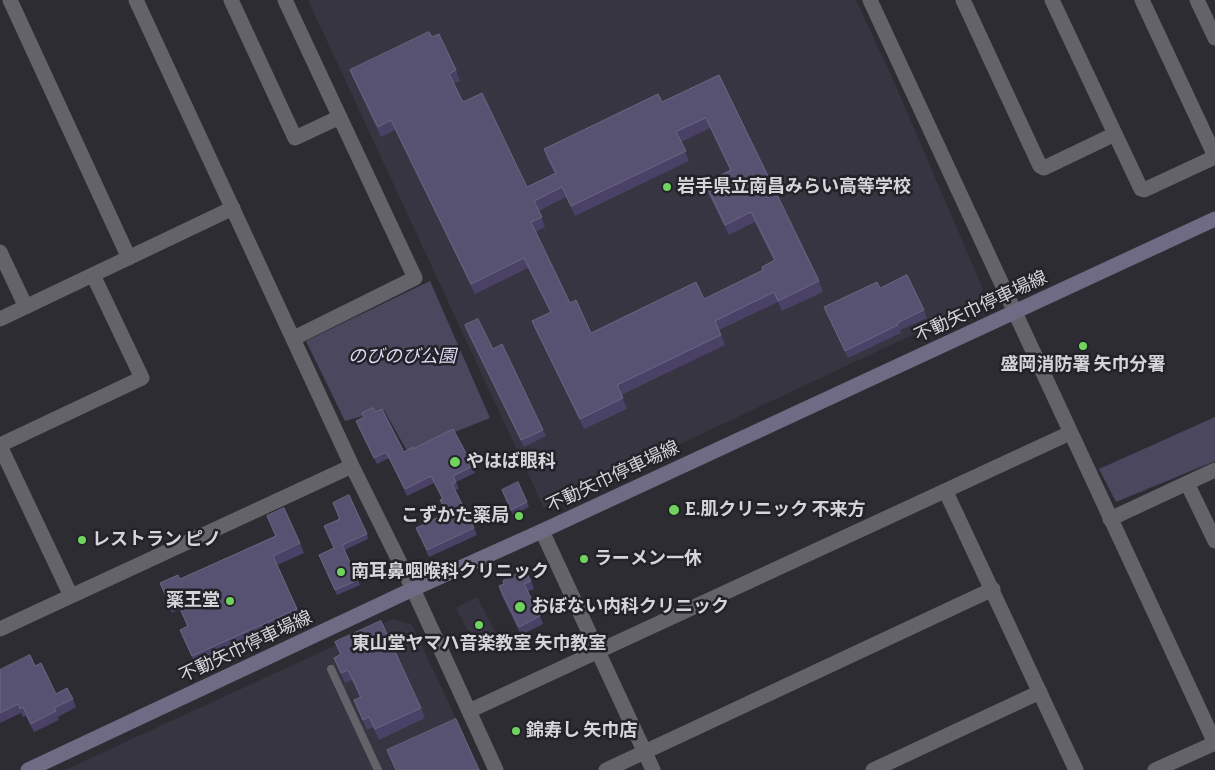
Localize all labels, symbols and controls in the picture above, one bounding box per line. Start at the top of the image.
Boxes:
place label: 岩手県立南昌みらい高等学校 [677,176,911,198]
marker: 岩手県立南昌みらい高等学校 [661,181,673,193]
street label: 不動矢巾停車場線 [911,267,1051,347]
marker: 盛岡消防署 矢巾分署 [1077,340,1089,352]
park label: のびのび公園 [348,346,456,368]
place label: 盛岡消防署 矢巾分署 [1000,354,1166,376]
street label: 不動矢巾停車場線 [543,437,683,517]
place label: やはば眼科 [466,451,556,473]
marker: やはば眼科 [448,455,462,469]
place label: E.肌クリニック 不来方 [685,499,865,521]
marker: E.肌クリニック 不来方 [667,503,681,517]
place label: こずかた薬局 [401,505,509,527]
marker: こずかた薬局 [513,510,525,522]
place label: レストラン ピノ [92,529,221,551]
marker: レストラン ピノ [76,534,88,546]
place label: ラーメン一休 [594,548,702,570]
marker: ラーメン一休 [578,553,590,565]
place label: 南耳鼻咽喉科クリニック [351,561,549,583]
marker: 南耳鼻咽喉科クリニック [335,566,347,578]
place label: 薬王堂 [166,590,220,612]
marker: 薬王堂 [224,595,236,607]
place label: おぼない内科クリニック [531,596,729,618]
marker: おぼない内科クリニック [513,600,527,614]
street label: 不動矢巾停車場線 [176,607,316,687]
marker: 東山堂ヤマハ音楽教室 矢巾教室 [473,619,485,631]
place label: 東山堂ヤマハ音楽教室 矢巾教室 [351,633,607,655]
place label: 錦寿し 矢巾店 [526,720,637,742]
marker: 錦寿し 矢巾店 [510,725,522,737]

